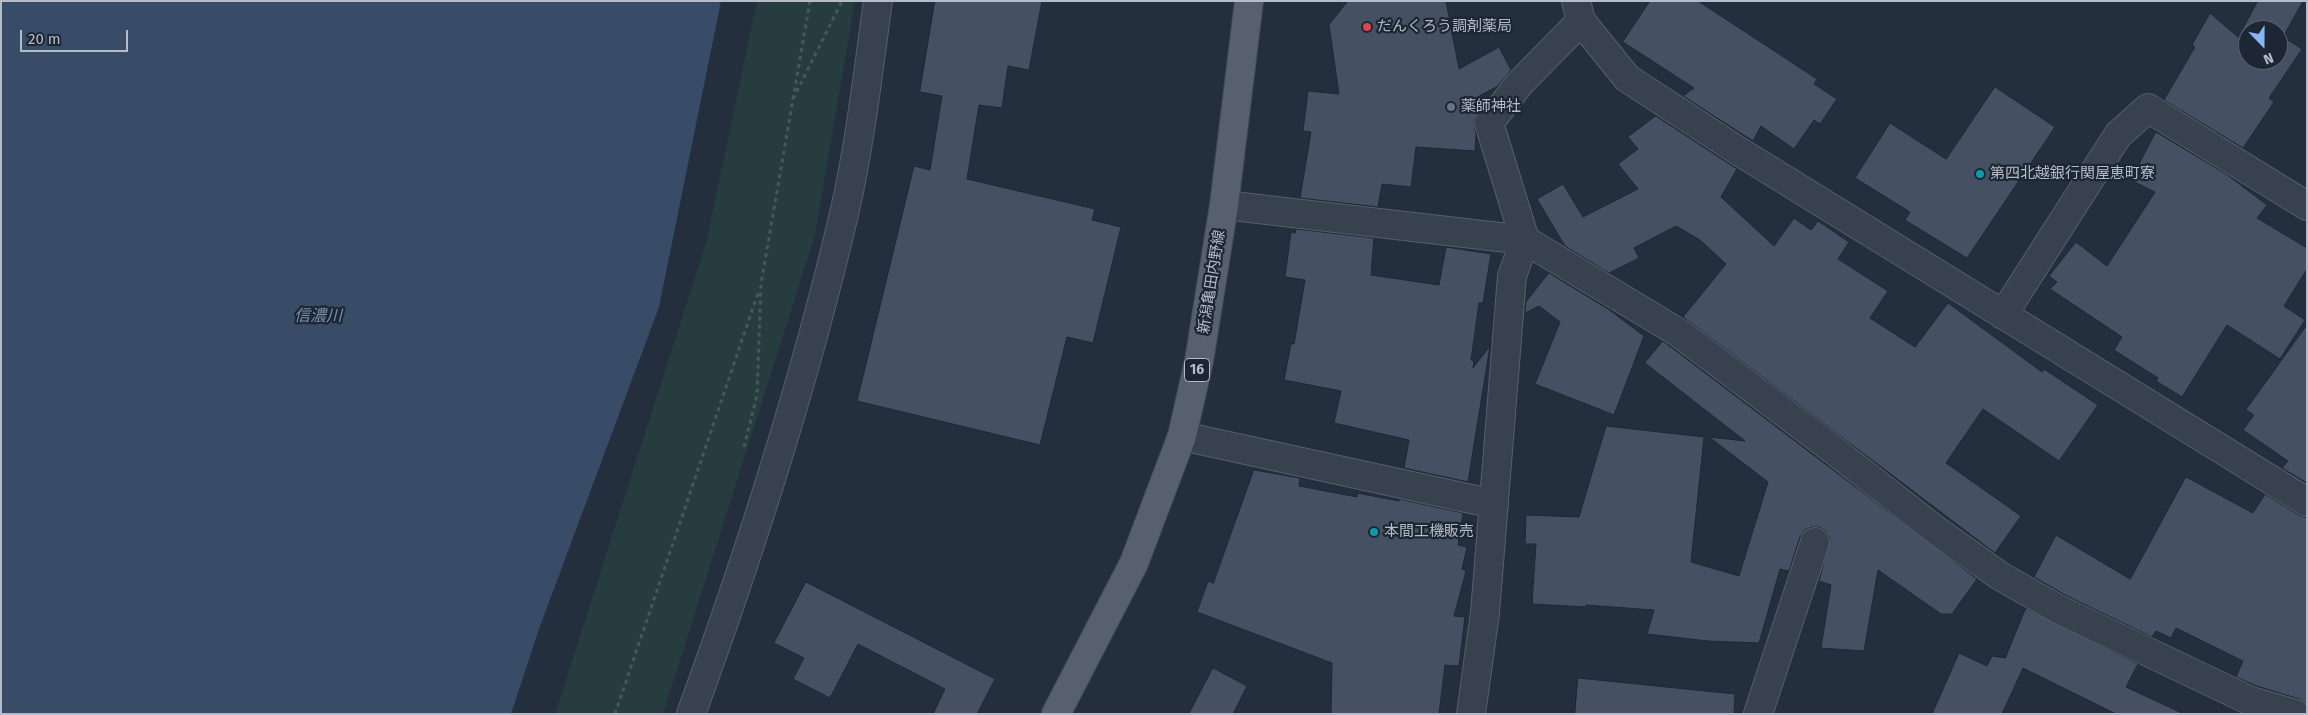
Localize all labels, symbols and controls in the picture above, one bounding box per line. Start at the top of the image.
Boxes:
place label: だんくろう調剤薬局 [1377,18,1512,36]
scale bar [22,20,130,52]
north arrow [2238,20,2288,70]
marker: だんくろう調剤薬局 [1361,21,1373,33]
text: 20 m [28,30,61,48]
text: N [2261,49,2276,68]
place label: 薬師神社 [1461,98,1521,116]
marker: 薬師神社 [1445,101,1457,113]
place label: 第四北越銀行関屋恵町寮 [1990,165,2155,183]
marker: 第四北越銀行関屋恵町寮 [1974,168,1986,180]
street label: 新潟亀田内野線 [1195,229,1229,335]
water label: 信濃川 [294,307,342,327]
road number: 16 [1184,358,1210,382]
place label: 本間工機販売 [1384,523,1474,541]
marker: 本間工機販売 [1368,526,1380,538]

